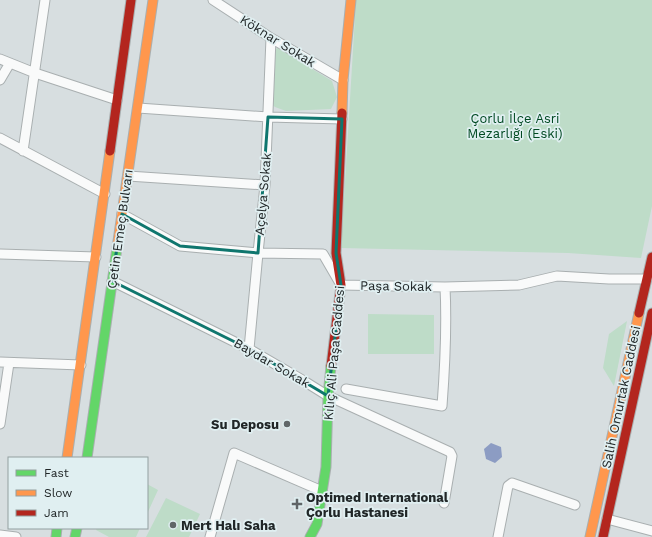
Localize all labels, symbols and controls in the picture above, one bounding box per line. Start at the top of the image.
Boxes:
street label: Köknar Sokak [238,12,319,71]
park label: Çorlu İlçe Asri Mezarlığı (Eski) [467,111,563,141]
street label: Açelya Sokak [252,151,274,236]
street label: Çetin Emeç Bulvarı [104,168,136,290]
street label: Paşa Sokak [360,278,433,294]
street label: Kılıç Ali Paşa Caddesi [321,285,347,421]
street label: Salih Omurtak Caddesi [599,324,643,470]
street label: Baydar Sokak [231,335,313,391]
place label: Su Deposu [211,417,279,432]
marker: Su Deposu [282,419,292,429]
legend [8,457,148,529]
text: Fast [44,466,69,480]
text: Slow [44,486,72,500]
place label: Optimed International Çorlu Hastanesi [306,490,449,520]
marker: Optimed International Çorlu Hastanesi [291,498,303,510]
text: Jam [44,506,69,520]
place label: Mert Halı Saha [181,518,276,533]
marker: Mert Halı Saha [168,520,178,530]

